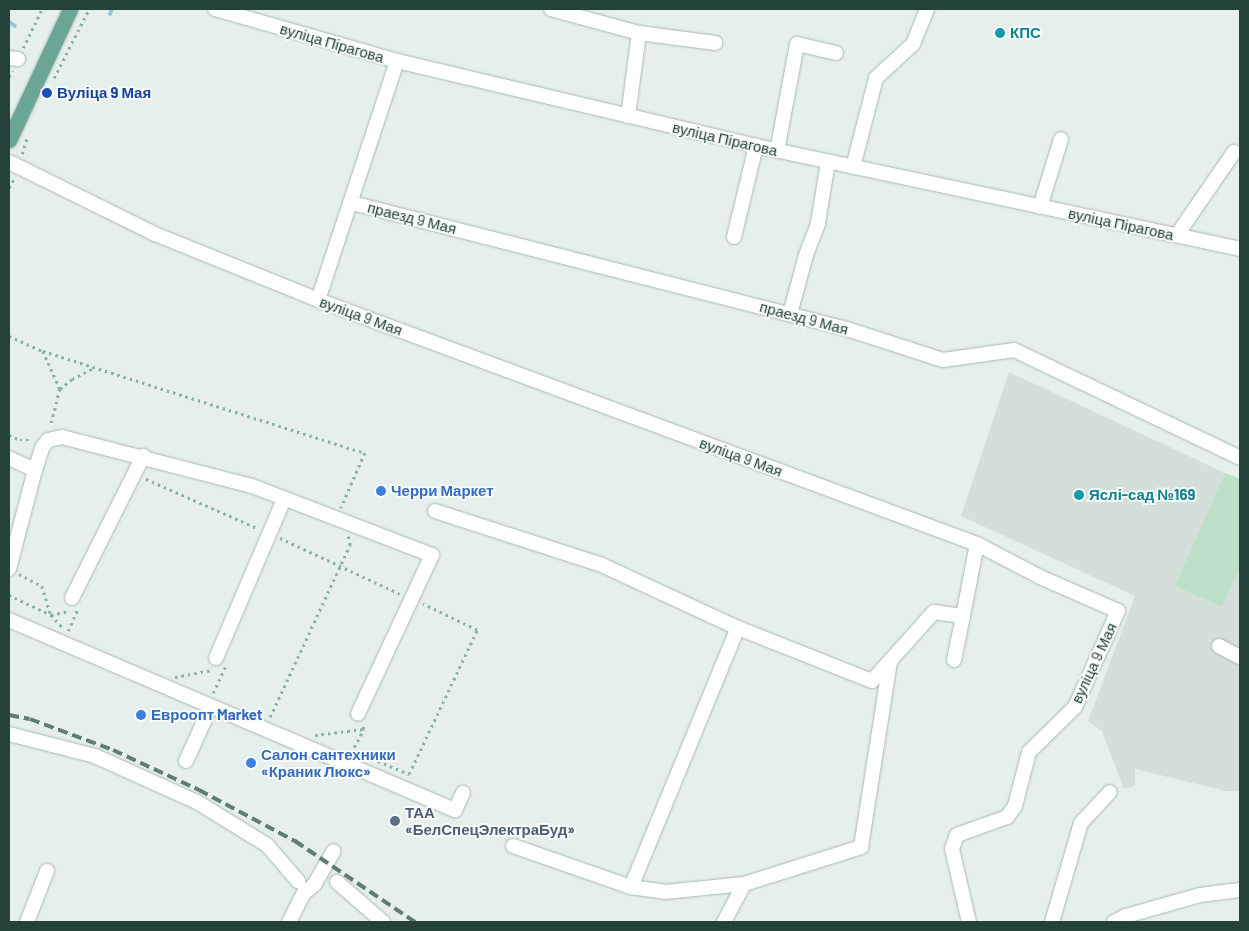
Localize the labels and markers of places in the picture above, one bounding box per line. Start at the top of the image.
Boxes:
place label: КПС [1010,24,1041,42]
marker: КПС [994,27,1006,39]
place label: Вуліца 9 Мая [57,84,151,102]
marker: Вуліца 9 Мая [41,87,53,99]
place label: Черри Маркет [391,482,494,500]
marker: Черри Маркет [375,485,387,497]
place label: Яслі-сад №169 [1089,486,1195,504]
marker: Яслі-сад №169 [1073,489,1085,501]
place label: Евроопт Market [151,706,263,724]
marker: Евроопт Market [135,709,147,721]
place label: Салон сантехники «Краник Люкс» [261,745,396,780]
marker: Салон сантехники «Краник Люкс» [245,757,257,769]
place label: ТАА «БелСпецЭлектраБуд» [405,803,575,838]
marker: ТАА «БелСпецЭлектраБуд» [389,815,401,827]

